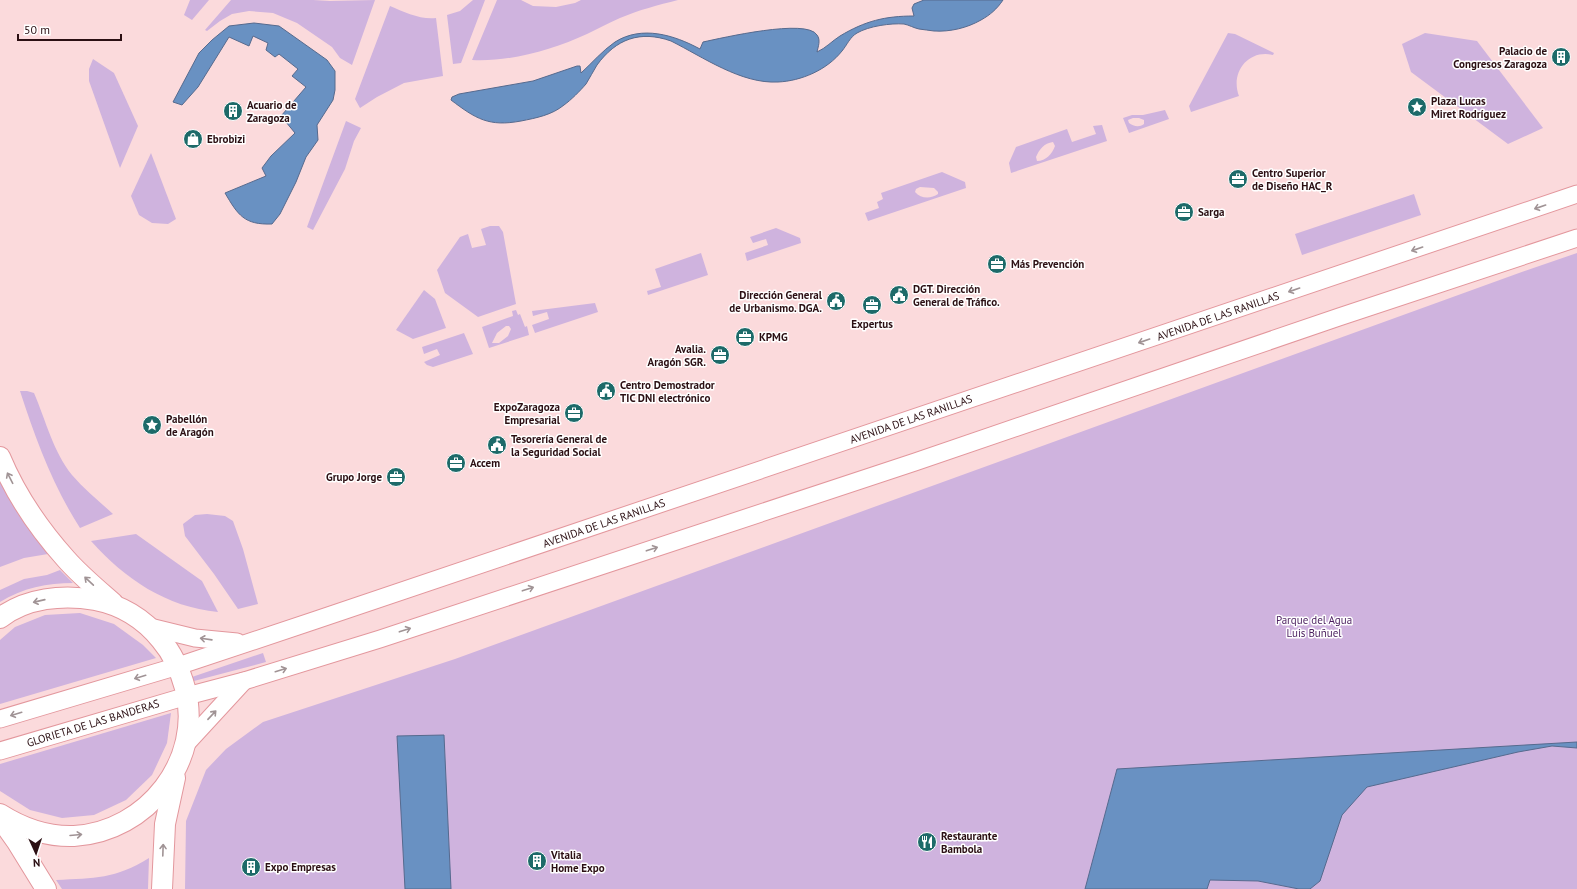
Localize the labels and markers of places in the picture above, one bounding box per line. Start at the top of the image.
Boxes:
place label: Palacio de Congresos Zaragoza [1453,44,1547,71]
building icon: Palacio de Congresos Zaragoza [1550,46,1572,68]
place label: Plaza Lucas Miret Rodríguez [1431,94,1506,121]
place icon: Plaza Lucas Miret Rodríguez [1406,96,1428,118]
place label: Acuario de Zaragoza [247,98,297,125]
building icon: Acuario de Zaragoza [222,100,244,122]
shop icon: Ebrobizi [182,128,204,150]
place label: Ebrobizi [207,132,245,146]
place label: Centro Superior de Diseño HAC_R [1252,166,1333,193]
office icon: Centro Superior de Diseño HAC_R [1227,168,1249,190]
office icon: Sarga [1173,201,1195,223]
place label: Sarga [1198,205,1225,219]
office icon: Más Prevención [986,253,1008,275]
place label: Más Prevención [1011,257,1084,271]
place label: DGT. Dirección General de Tráfico. [913,282,1000,309]
public building icon: DGT. Dirección General de Tráfico. [888,284,910,306]
place label: Dirección General de Urbanismo. DGA. [729,288,823,315]
public building icon: Dirección General de Urbanismo. DGA. [825,290,847,312]
office icon: Expertus [861,294,883,316]
place label: Expertus [851,317,893,331]
office icon: KPMG [734,326,756,348]
place label: KPMG [759,330,788,344]
place label: Avalia. Aragón SGR. [648,342,706,369]
office icon: Avalia. Aragón SGR. [709,344,731,366]
place label: Centro Demostrador TIC DNI electrónico [620,378,715,405]
public building icon: Centro Demostrador TIC DNI electrónico [595,380,617,402]
place label: ExpoZaragoza Empresarial [494,400,561,427]
office icon: ExpoZaragoza Empresarial [563,402,585,424]
place label: Pabellón de Aragón [166,412,214,439]
place icon: Pabellón de Aragón [141,414,163,436]
place label: Tesorería General de la Seguridad Social [511,432,607,459]
public building icon: Tesorería General de la Seguridad Social [486,434,508,456]
office icon: Accem [445,452,467,474]
place label: Accem [470,456,500,470]
office icon: Grupo Jorge [385,466,407,488]
place label: Grupo Jorge [326,470,382,484]
place label: Restaurante Bambola [941,829,998,856]
restaurant icon: Restaurante Bambola [916,831,938,853]
place label: Vitalia Home Expo [550,848,605,875]
building icon: Vitalia Home Expo [526,850,548,872]
building icon: Expo Empresas [240,856,262,878]
place label: Expo Empresas [265,860,336,874]

